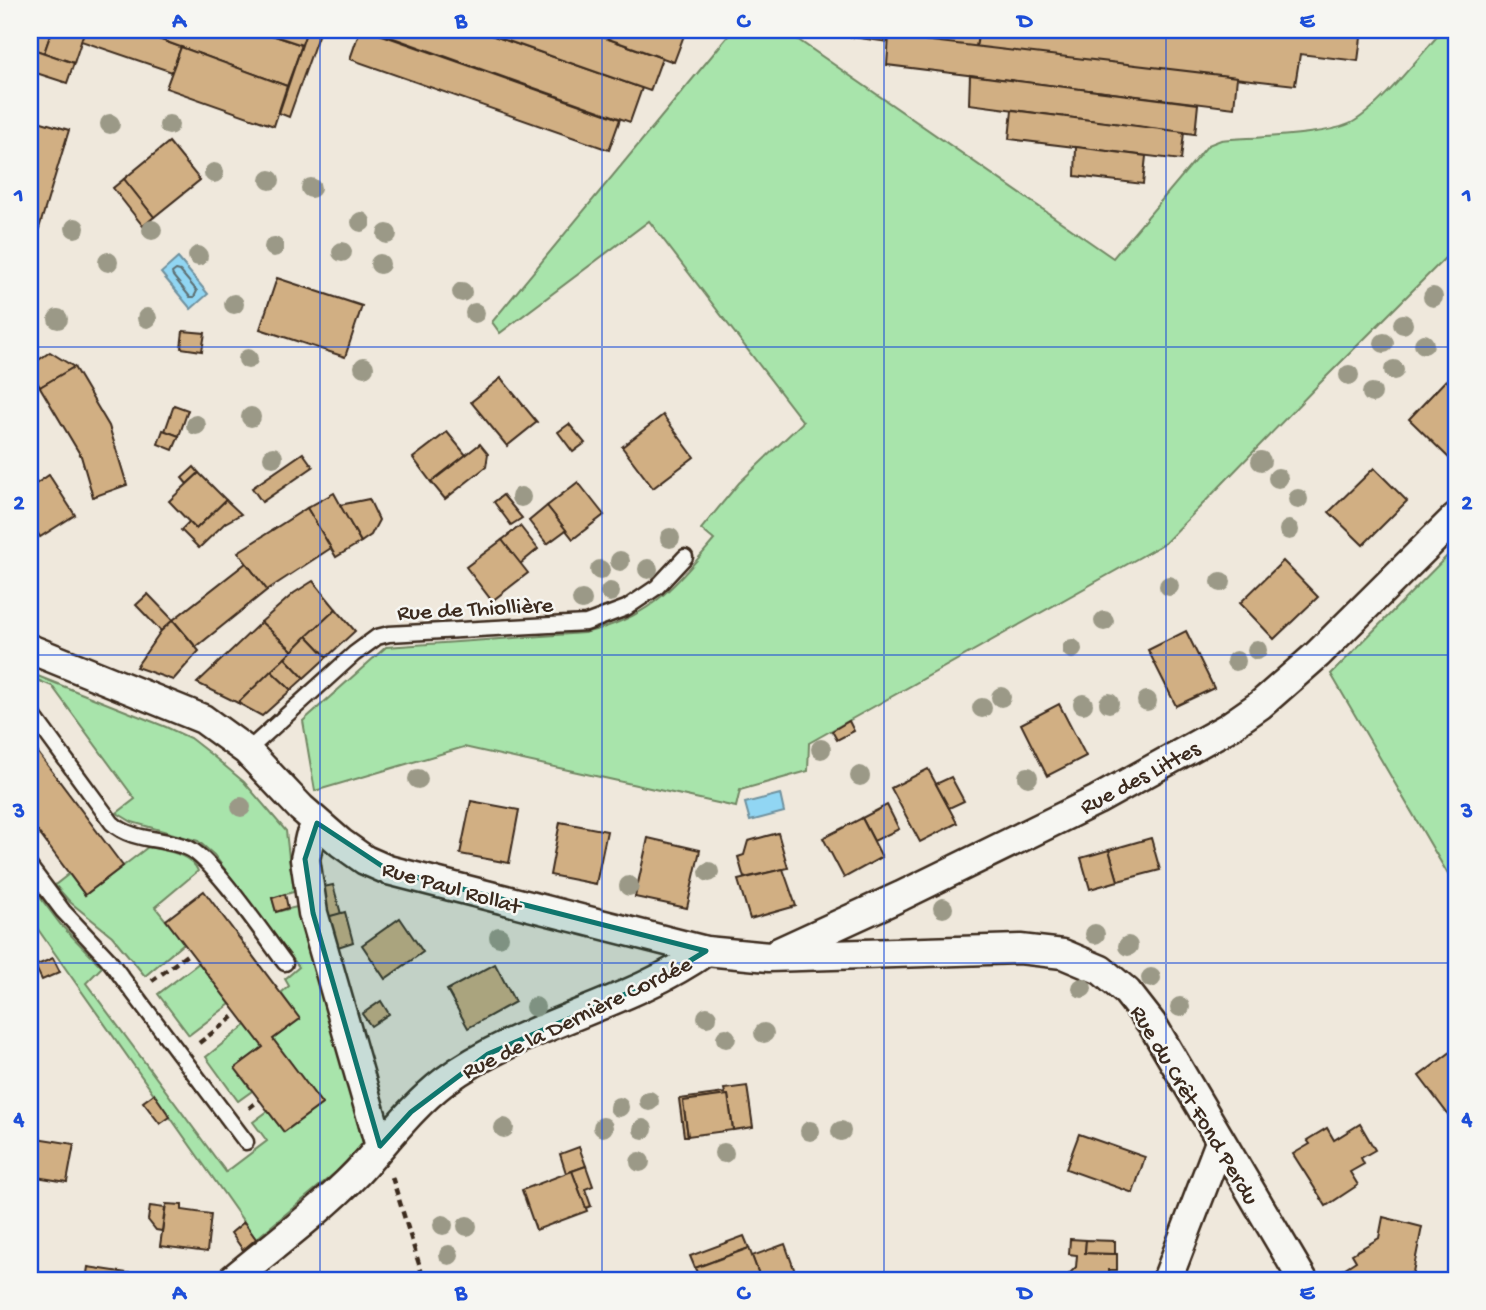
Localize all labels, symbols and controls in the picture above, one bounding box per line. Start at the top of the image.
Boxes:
text: A [171,9,187,36]
text: B [454,9,468,36]
text: C [737,9,752,36]
text: D [1016,9,1034,36]
text: E [1300,9,1316,36]
text: 1 [13,183,24,210]
text: 1 [1461,183,1472,210]
text: 2 [13,491,25,518]
text: 2 [1461,491,1473,518]
street label: Rue de Thiollière [397,593,555,628]
street label: Rue des Littes [1076,736,1206,822]
text: 3 [12,799,25,826]
text: 3 [1460,799,1473,826]
street label: Rue Paul Rollat [378,857,525,923]
street label: Rue de la Dernière Cordée [458,951,698,1087]
street label: Rue du Crêt Fond Perdu [1123,1001,1263,1211]
text: 4 [13,1107,25,1134]
text: 4 [1461,1107,1473,1134]
text: A [171,1281,187,1308]
text: B [454,1281,468,1308]
text: C [737,1281,752,1308]
text: D [1016,1281,1034,1308]
text: E [1300,1281,1316,1308]

